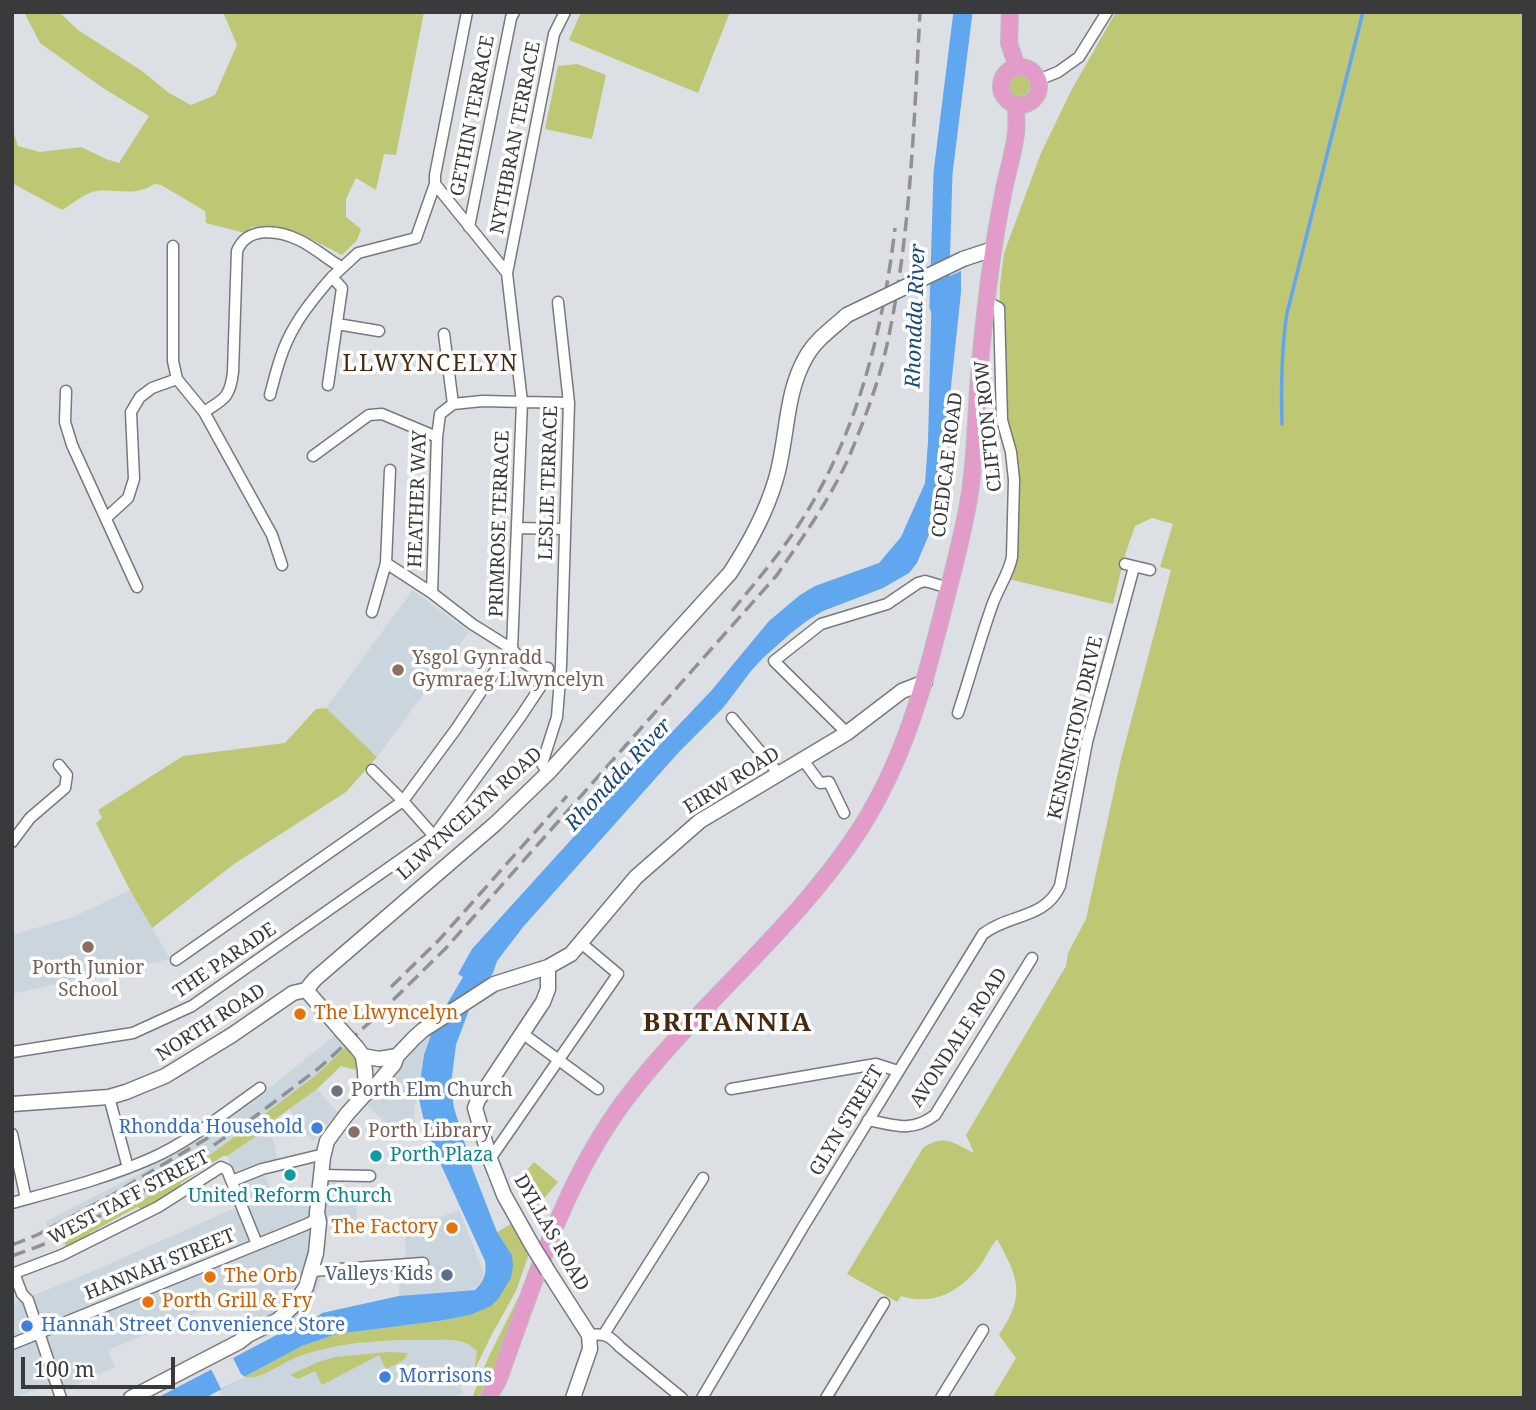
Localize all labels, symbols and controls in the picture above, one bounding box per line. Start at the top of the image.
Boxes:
street label: GETHIN TERRACE [446,34,500,198]
street label: NYTHBRAN TERRACE [486,40,546,236]
water label: Rhondda River [901,243,931,389]
district label: LLWYNCELYN [344,350,518,378]
street label: CLIFTON ROW [971,359,1007,493]
street label: COEDCAE ROAD [928,391,968,539]
street label: LESLIE TERRACE [535,405,563,561]
street label: HEATHER WAY [404,430,432,568]
street label: PRIMROSE TERRACE [485,430,515,618]
street label: KENSINGTON DRIVE [1044,634,1108,822]
place label: Ysgol Gynradd Gymraeg Llwyncelyn [412,648,604,692]
marker: Ysgol Gynradd Gymraeg Llwyncelyn [390,662,406,678]
water label: Rhondda River [560,713,678,837]
street label: LLWYNCELYN ROAD [393,743,547,885]
street label: EIRW ROAD [680,743,784,819]
street label: THE PARADE [169,918,281,1004]
marker: Porth Junior School [80,939,96,955]
place label: Porth Junior School [32,958,144,1002]
street label: AVONDALE ROAD [905,964,1013,1112]
street label: NORTH ROAD [152,979,270,1067]
place label: The Llwyncelyn [314,1003,458,1025]
marker: The Llwyncelyn [292,1006,308,1022]
district label: BRITANNIA [644,1008,812,1040]
street label: GLYN STREET [805,1062,889,1180]
place label: Porth Elm Church [351,1080,513,1102]
marker: Porth Elm Church [329,1083,345,1099]
place label: Rhondda Household [119,1117,303,1139]
marker: Rhondda Household [309,1120,325,1136]
place label: Porth Library [368,1121,492,1143]
marker: Porth Library [346,1124,362,1140]
place label: Porth Plaza [390,1145,494,1167]
street label: WEST TAFF STREET [45,1146,213,1250]
marker: Porth Plaza [368,1148,384,1164]
marker: United Reform Church [282,1167,298,1183]
street label: DYLLAS ROAD [509,1171,593,1295]
place label: United Reform Church [188,1186,392,1208]
place label: The Factory [331,1217,438,1239]
marker: The Factory [444,1220,460,1236]
street label: HANNAH STREET [81,1224,239,1306]
place label: Valleys Kids [325,1264,433,1286]
place label: The Orb [224,1266,298,1288]
marker: Valleys Kids [439,1267,455,1283]
marker: The Orb [202,1269,218,1285]
place label: Porth Grill & Fry [162,1291,312,1313]
marker: Porth Grill & Fry [140,1294,156,1310]
place label: Hannah Street Convenience Store [41,1315,345,1337]
marker: Hannah Street Convenience Store [19,1318,35,1334]
scale bar [24,1344,178,1388]
text: 100 m [34,1355,95,1383]
place label: Morrisons [399,1366,492,1388]
marker: Morrisons [377,1369,393,1385]

